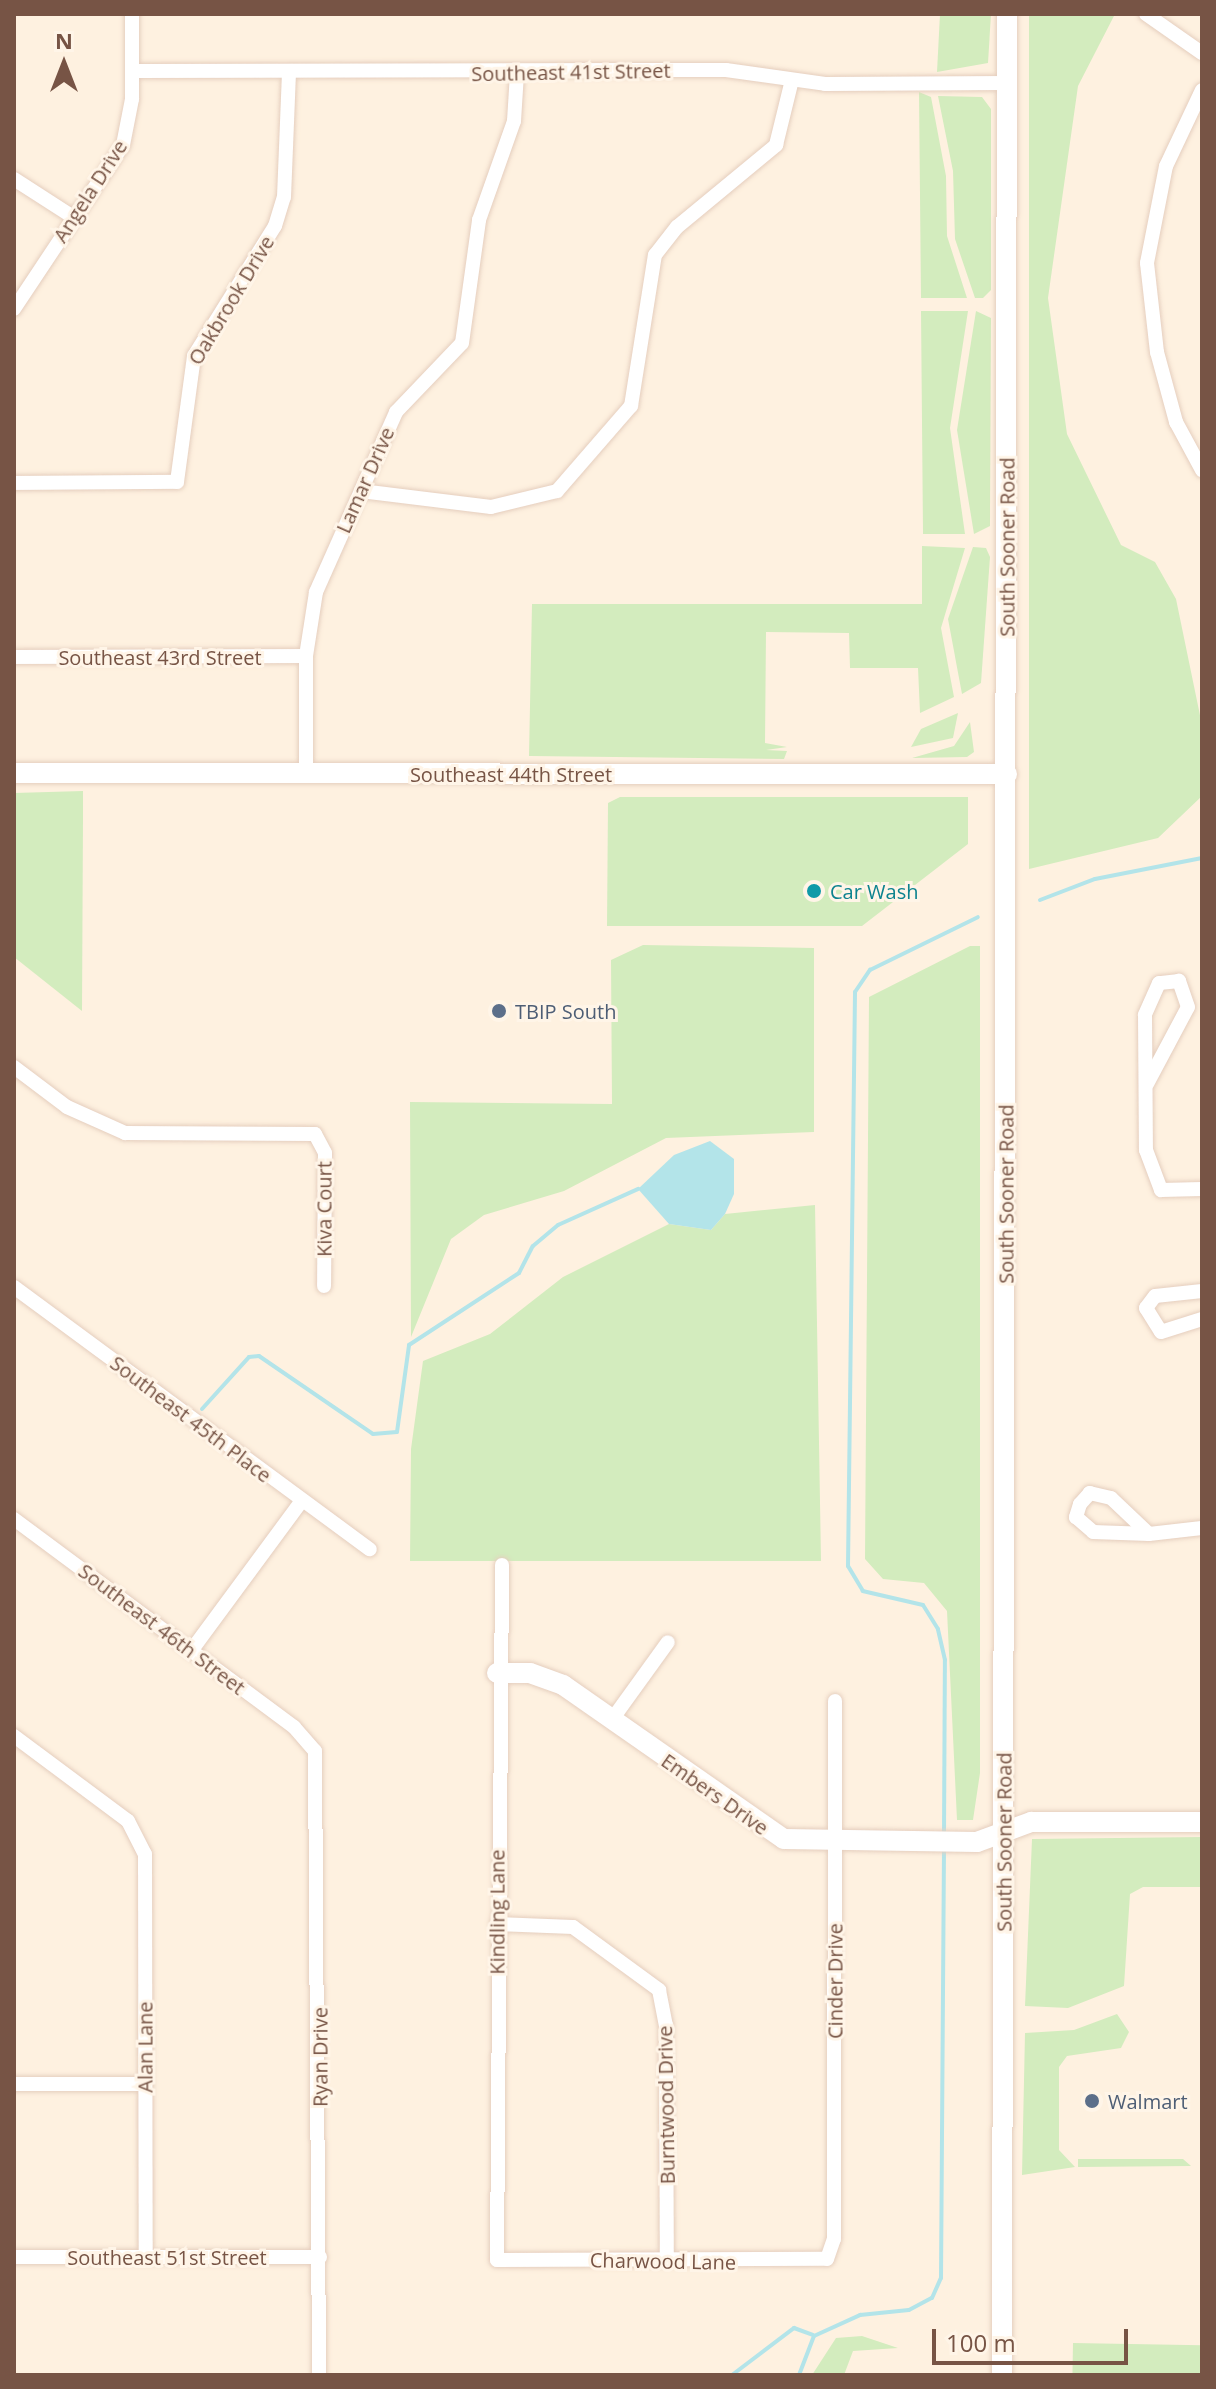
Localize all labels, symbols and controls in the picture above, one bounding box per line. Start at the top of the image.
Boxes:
north arrow [24,24,104,104]
text: N [55,25,73,55]
street label: Southeast 41st Street [471,58,671,86]
street label: Angela Drive [48,135,132,247]
street label: Oakbrook Drive [183,231,279,369]
street label: Lamar Drive [331,423,399,537]
street label: South Sooner Road [995,457,1019,637]
street label: Southeast 43rd Street [58,645,262,669]
street label: Southeast 44th Street [410,762,612,786]
place label: Car Wash [830,879,918,903]
marker: Car Wash [805,882,823,900]
place label: TBIP South [515,999,616,1023]
marker: TBIP South [490,1002,508,1020]
street label: South Sooner Road [994,1104,1018,1284]
street label: Kiva Court [312,1161,336,1257]
street label: Southeast 45th Place [106,1351,276,1487]
street label: Southeast 46th Street [74,1559,250,1699]
street label: Embers Drive [657,1748,773,1840]
street label: South Sooner Road [992,1752,1016,1932]
street label: Kindling Lane [485,1849,509,1975]
street label: Cinder Drive [823,1923,847,2039]
street label: Alan Lane [133,2001,157,2093]
street label: Ryan Drive [308,2007,332,2107]
street label: Burntwood Drive [653,2025,679,2185]
place label: Walmart [1108,2089,1188,2113]
marker: Walmart [1083,2092,1101,2110]
street label: Southeast 51st Street [67,2245,267,2269]
street label: Charwood Lane [590,2248,736,2274]
scale bar [936,2313,1132,2363]
text: 100 m [946,2326,1016,2359]

